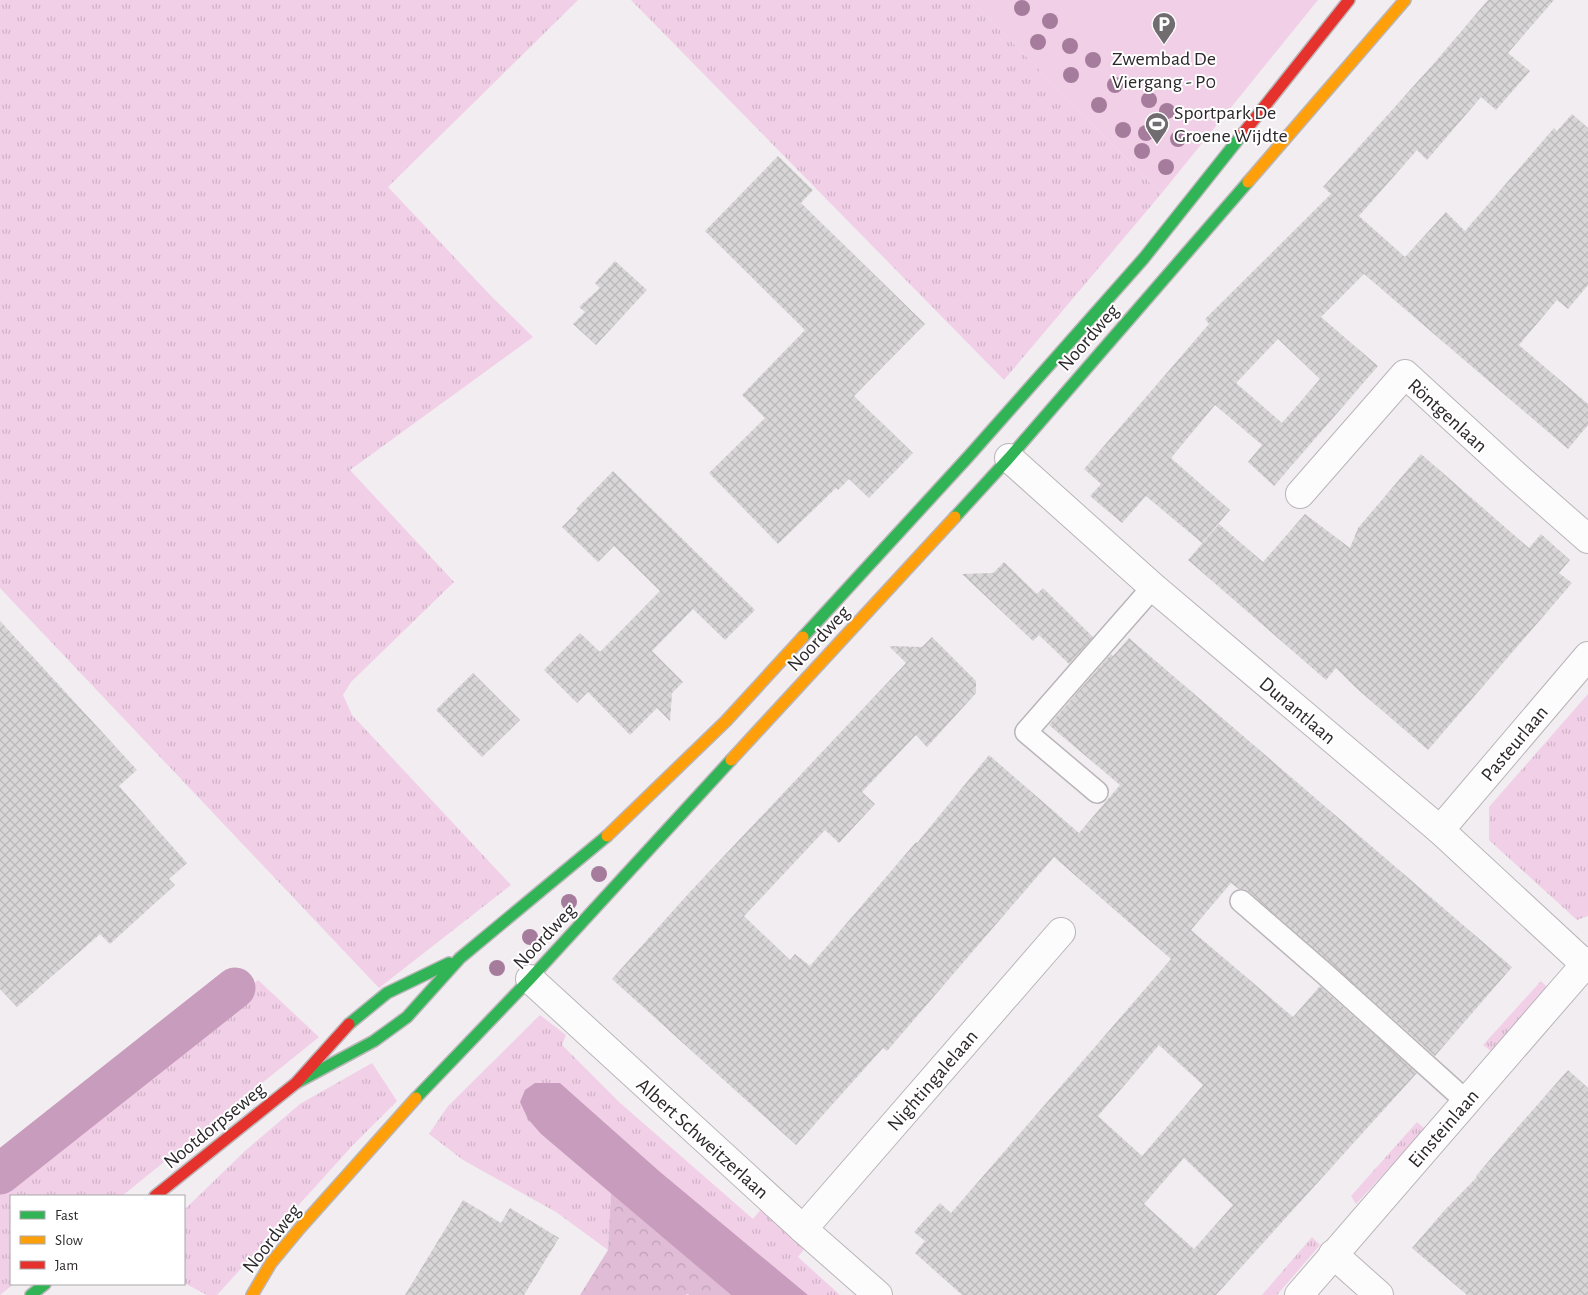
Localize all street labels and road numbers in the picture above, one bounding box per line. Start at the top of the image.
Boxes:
street label: Noordweg [1054,300,1123,375]
street label: Röntgenlaan [1404,375,1491,456]
street label: Noordweg [784,602,854,675]
street label: Dunantlaan [1255,673,1339,748]
street label: Pasteurlaan [1478,702,1552,785]
street label: Noordweg [510,900,580,973]
street label: Nightingalelaan [884,1026,982,1135]
street label: Albert Schweitzerlaan [633,1075,772,1203]
street label: Nootdorpseweg [160,1079,269,1173]
street label: Einsteinlaan [1405,1086,1483,1172]
street label: Noordweg [239,1200,305,1277]

